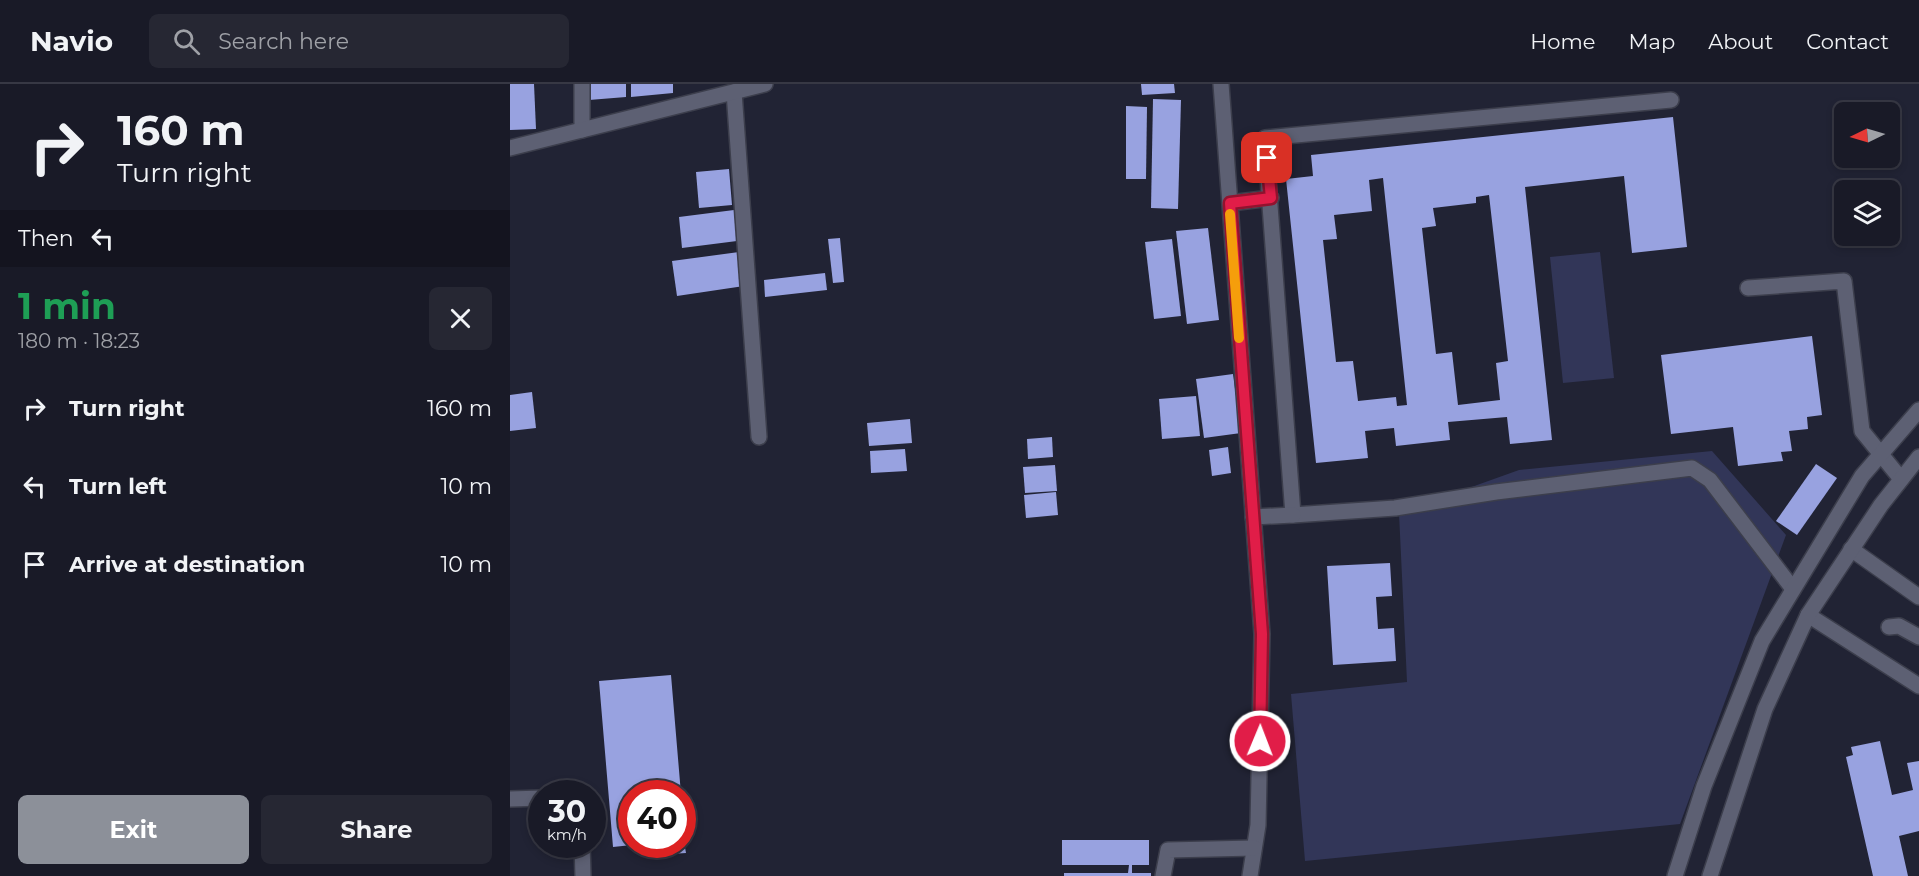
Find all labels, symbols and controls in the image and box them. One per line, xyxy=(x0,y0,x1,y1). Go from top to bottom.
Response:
search box xyxy=(149,14,569,68)
text: Navio xyxy=(30,24,113,58)
icon: search xyxy=(170,25,203,58)
text: Search here xyxy=(218,28,349,55)
text: Home xyxy=(1530,29,1595,54)
text: Map xyxy=(1628,29,1675,54)
text: About xyxy=(1708,29,1773,54)
text: Contact xyxy=(1806,29,1889,54)
north arrow xyxy=(1834,102,1900,168)
map controls xyxy=(1834,102,1900,246)
text: 160 m xyxy=(117,104,245,156)
icon: right xyxy=(18,108,96,186)
pin xyxy=(1241,132,1292,183)
icon: arrive xyxy=(1250,141,1283,174)
text: Turn right xyxy=(117,156,252,189)
button: layers xyxy=(1834,180,1900,246)
icon: left xyxy=(86,222,119,255)
text: Then xyxy=(18,225,74,252)
text: 1 min xyxy=(18,284,116,328)
button: close xyxy=(429,287,492,350)
text: 180 m · 18:23 xyxy=(18,329,140,353)
icon: right xyxy=(18,392,51,425)
text: Turn right xyxy=(69,395,184,422)
text: 160 m xyxy=(427,395,492,422)
icon: left xyxy=(18,470,51,503)
text: Turn left xyxy=(69,473,167,500)
text: 10 m xyxy=(440,473,492,500)
icon: arrive xyxy=(18,548,51,581)
text: Arrive at destination xyxy=(69,551,305,578)
text: 10 m xyxy=(440,551,492,578)
position arrow xyxy=(1228,709,1292,773)
speed limit sign: 40 xyxy=(618,780,696,858)
text: 30 xyxy=(548,793,586,830)
button: Exit xyxy=(18,795,249,864)
button: Share xyxy=(261,795,492,864)
text: km/h xyxy=(547,825,587,844)

